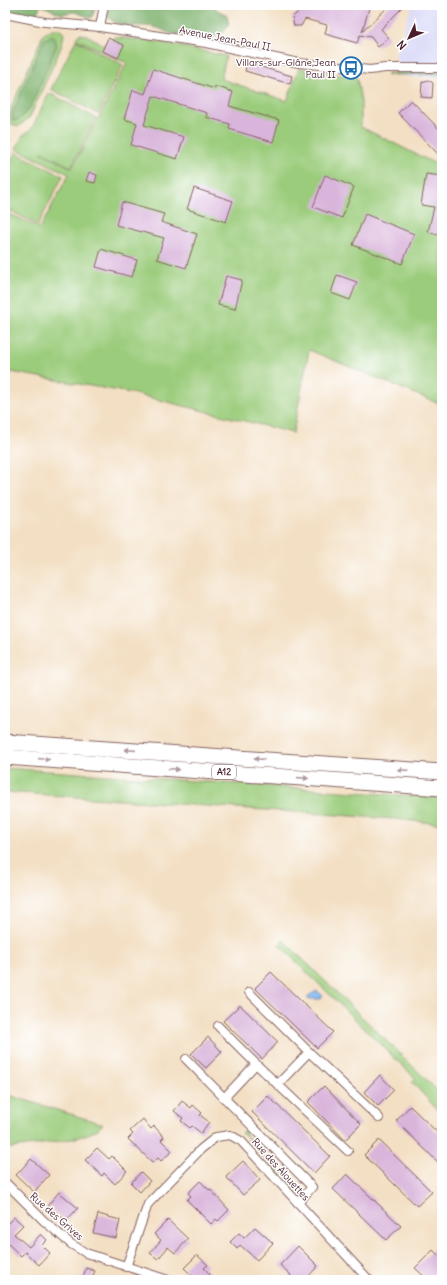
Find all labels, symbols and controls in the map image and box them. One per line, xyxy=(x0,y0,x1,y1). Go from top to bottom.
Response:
north arrow xyxy=(389,18,429,58)
street label: Avenue Jean-Paul II xyxy=(178,23,272,54)
text: N xyxy=(394,37,409,53)
bus stop icon: Villars-sur-Glâne,Jean Paul II xyxy=(338,55,364,81)
place label: Villars-sur-Glâne,Jean Paul II xyxy=(236,56,336,81)
one-way arrow xyxy=(124,746,136,753)
one-way arrow xyxy=(38,756,50,763)
one-way arrow xyxy=(253,756,265,763)
one-way arrow xyxy=(168,765,180,772)
road number: A12 xyxy=(212,765,236,779)
one-way arrow xyxy=(397,766,409,773)
one-way arrow xyxy=(297,774,309,781)
street label: Rue des Alouettes xyxy=(249,1135,313,1204)
street label: Rue des Grives xyxy=(27,1190,86,1243)

